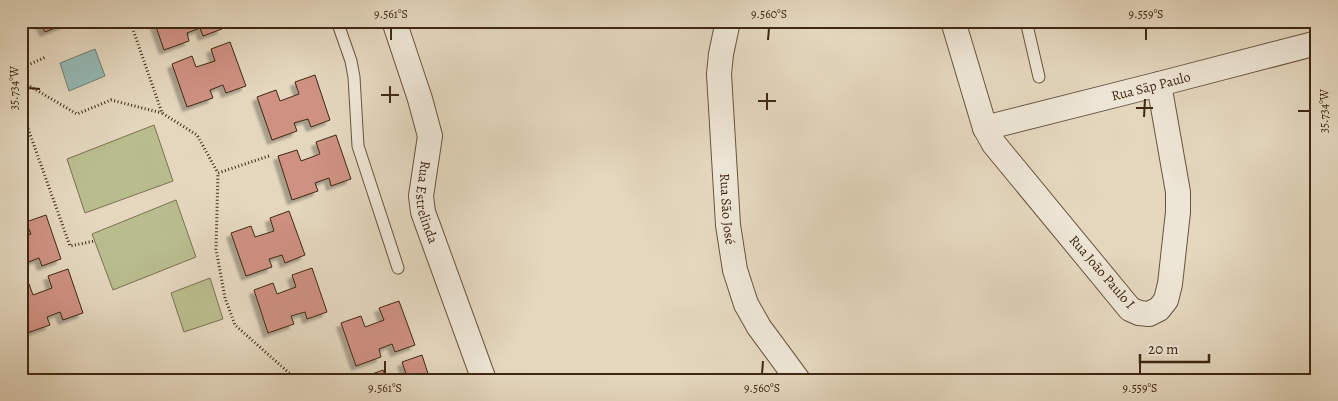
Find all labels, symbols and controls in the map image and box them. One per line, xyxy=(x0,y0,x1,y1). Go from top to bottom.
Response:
text: 9.561°S xyxy=(374,6,408,22)
text: 9.560°S xyxy=(751,6,787,22)
text: 9.559°S xyxy=(1129,6,1163,22)
text: 35.734°W xyxy=(6,65,22,110)
street label: Rua Sãp Paulo xyxy=(1109,67,1192,105)
text: 35.734°W xyxy=(1316,88,1332,133)
street label: Rua Estrelinda xyxy=(411,160,443,246)
street label: Rua São José xyxy=(715,173,740,246)
street label: Rua João Paulo I xyxy=(1065,231,1139,313)
scale bar xyxy=(1140,331,1209,363)
text: 20 m xyxy=(1148,339,1179,359)
text: 9.561°S xyxy=(368,380,402,396)
text: 9.560°S xyxy=(744,380,780,396)
text: 9.559°S xyxy=(1123,380,1157,396)

